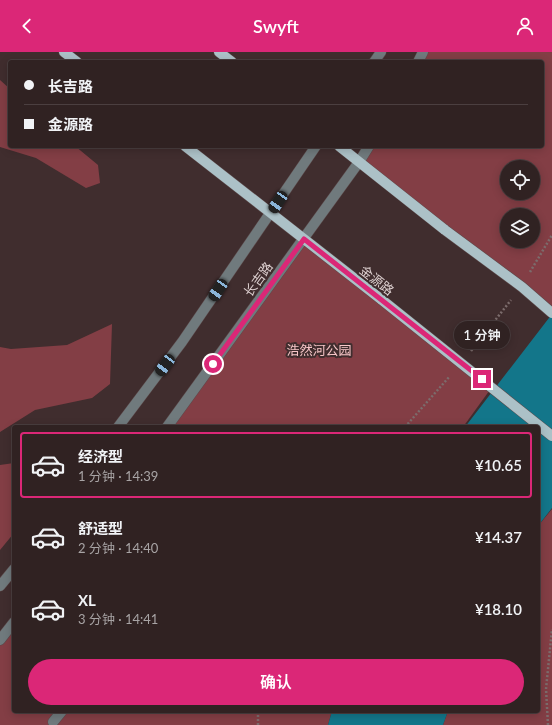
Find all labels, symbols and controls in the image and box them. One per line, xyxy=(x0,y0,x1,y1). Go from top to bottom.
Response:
icon: back xyxy=(16,15,38,37)
text: Swyft xyxy=(253,15,299,37)
icon: person xyxy=(514,15,536,37)
text: 长吉路 xyxy=(48,77,93,95)
text: 金源路 xyxy=(48,115,93,133)
map controls xyxy=(500,160,540,248)
button: locate xyxy=(500,160,540,200)
car xyxy=(266,189,290,215)
button: layers xyxy=(500,208,540,248)
street label: 长吉路 xyxy=(240,259,276,299)
street label: 金源路 xyxy=(357,262,397,298)
car xyxy=(206,277,230,303)
callout: 1 分钟 xyxy=(454,321,510,349)
text: 1 分钟 xyxy=(464,327,500,343)
park label: 浩然河公园 xyxy=(286,342,352,358)
car xyxy=(153,352,177,378)
route start xyxy=(204,355,222,373)
route end xyxy=(473,370,491,388)
icon: car xyxy=(30,447,66,483)
text: 经济型 xyxy=(78,447,123,465)
text: ¥10.65 xyxy=(475,456,522,474)
text: 1 分钟 · 14:39 xyxy=(78,468,158,484)
icon: car xyxy=(30,519,66,555)
text: 舒适型 xyxy=(78,519,123,537)
text: ¥14.37 xyxy=(475,528,522,546)
text: 2 分钟 · 14:40 xyxy=(78,540,158,556)
icon: car xyxy=(30,591,66,627)
text: XL xyxy=(78,591,96,609)
text: ¥18.10 xyxy=(475,600,522,618)
text: 3 分钟 · 14:41 xyxy=(78,611,158,627)
button: 确认 xyxy=(28,659,524,705)

